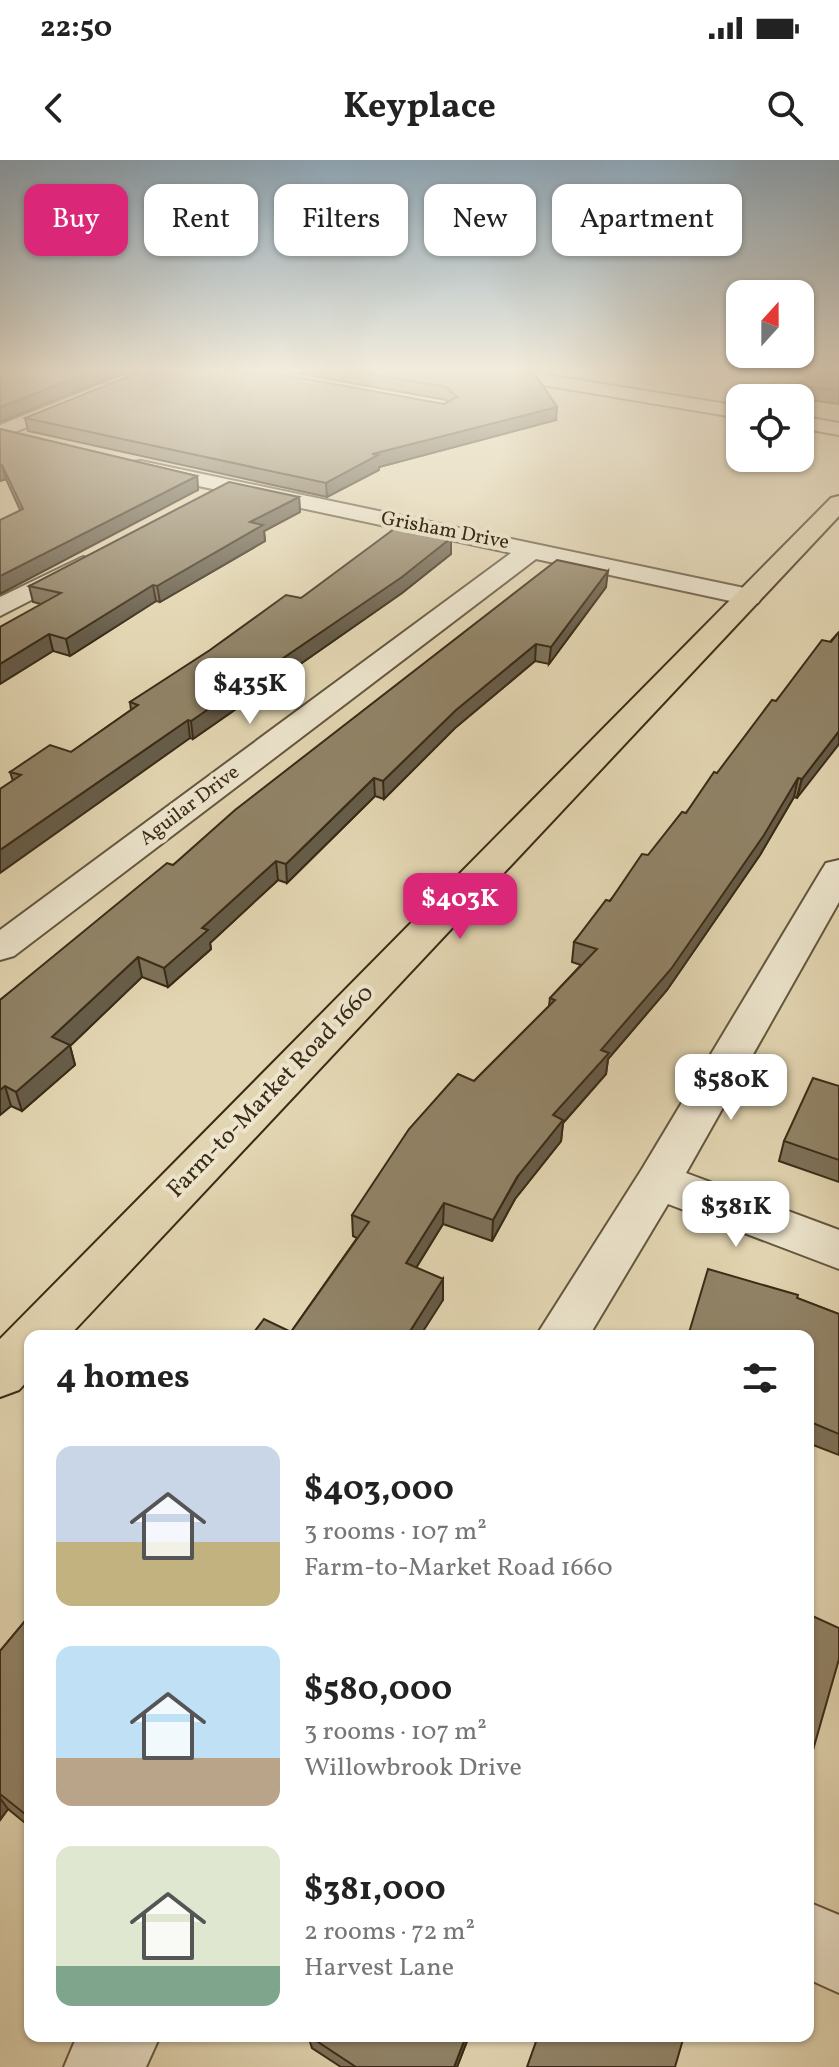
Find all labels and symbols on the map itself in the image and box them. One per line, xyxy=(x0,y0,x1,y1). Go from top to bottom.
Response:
north arrow xyxy=(726,280,814,368)
street label: Grisham Drive xyxy=(379,505,511,557)
pin: $435K xyxy=(194,658,306,726)
street label: Aguilar Drive xyxy=(134,759,246,853)
pin: $403K xyxy=(404,873,516,941)
street label: Farm-to-Market Road 1660 xyxy=(160,978,382,1206)
pin: $580K xyxy=(675,1054,787,1122)
pin: $381K xyxy=(680,1181,792,1249)

